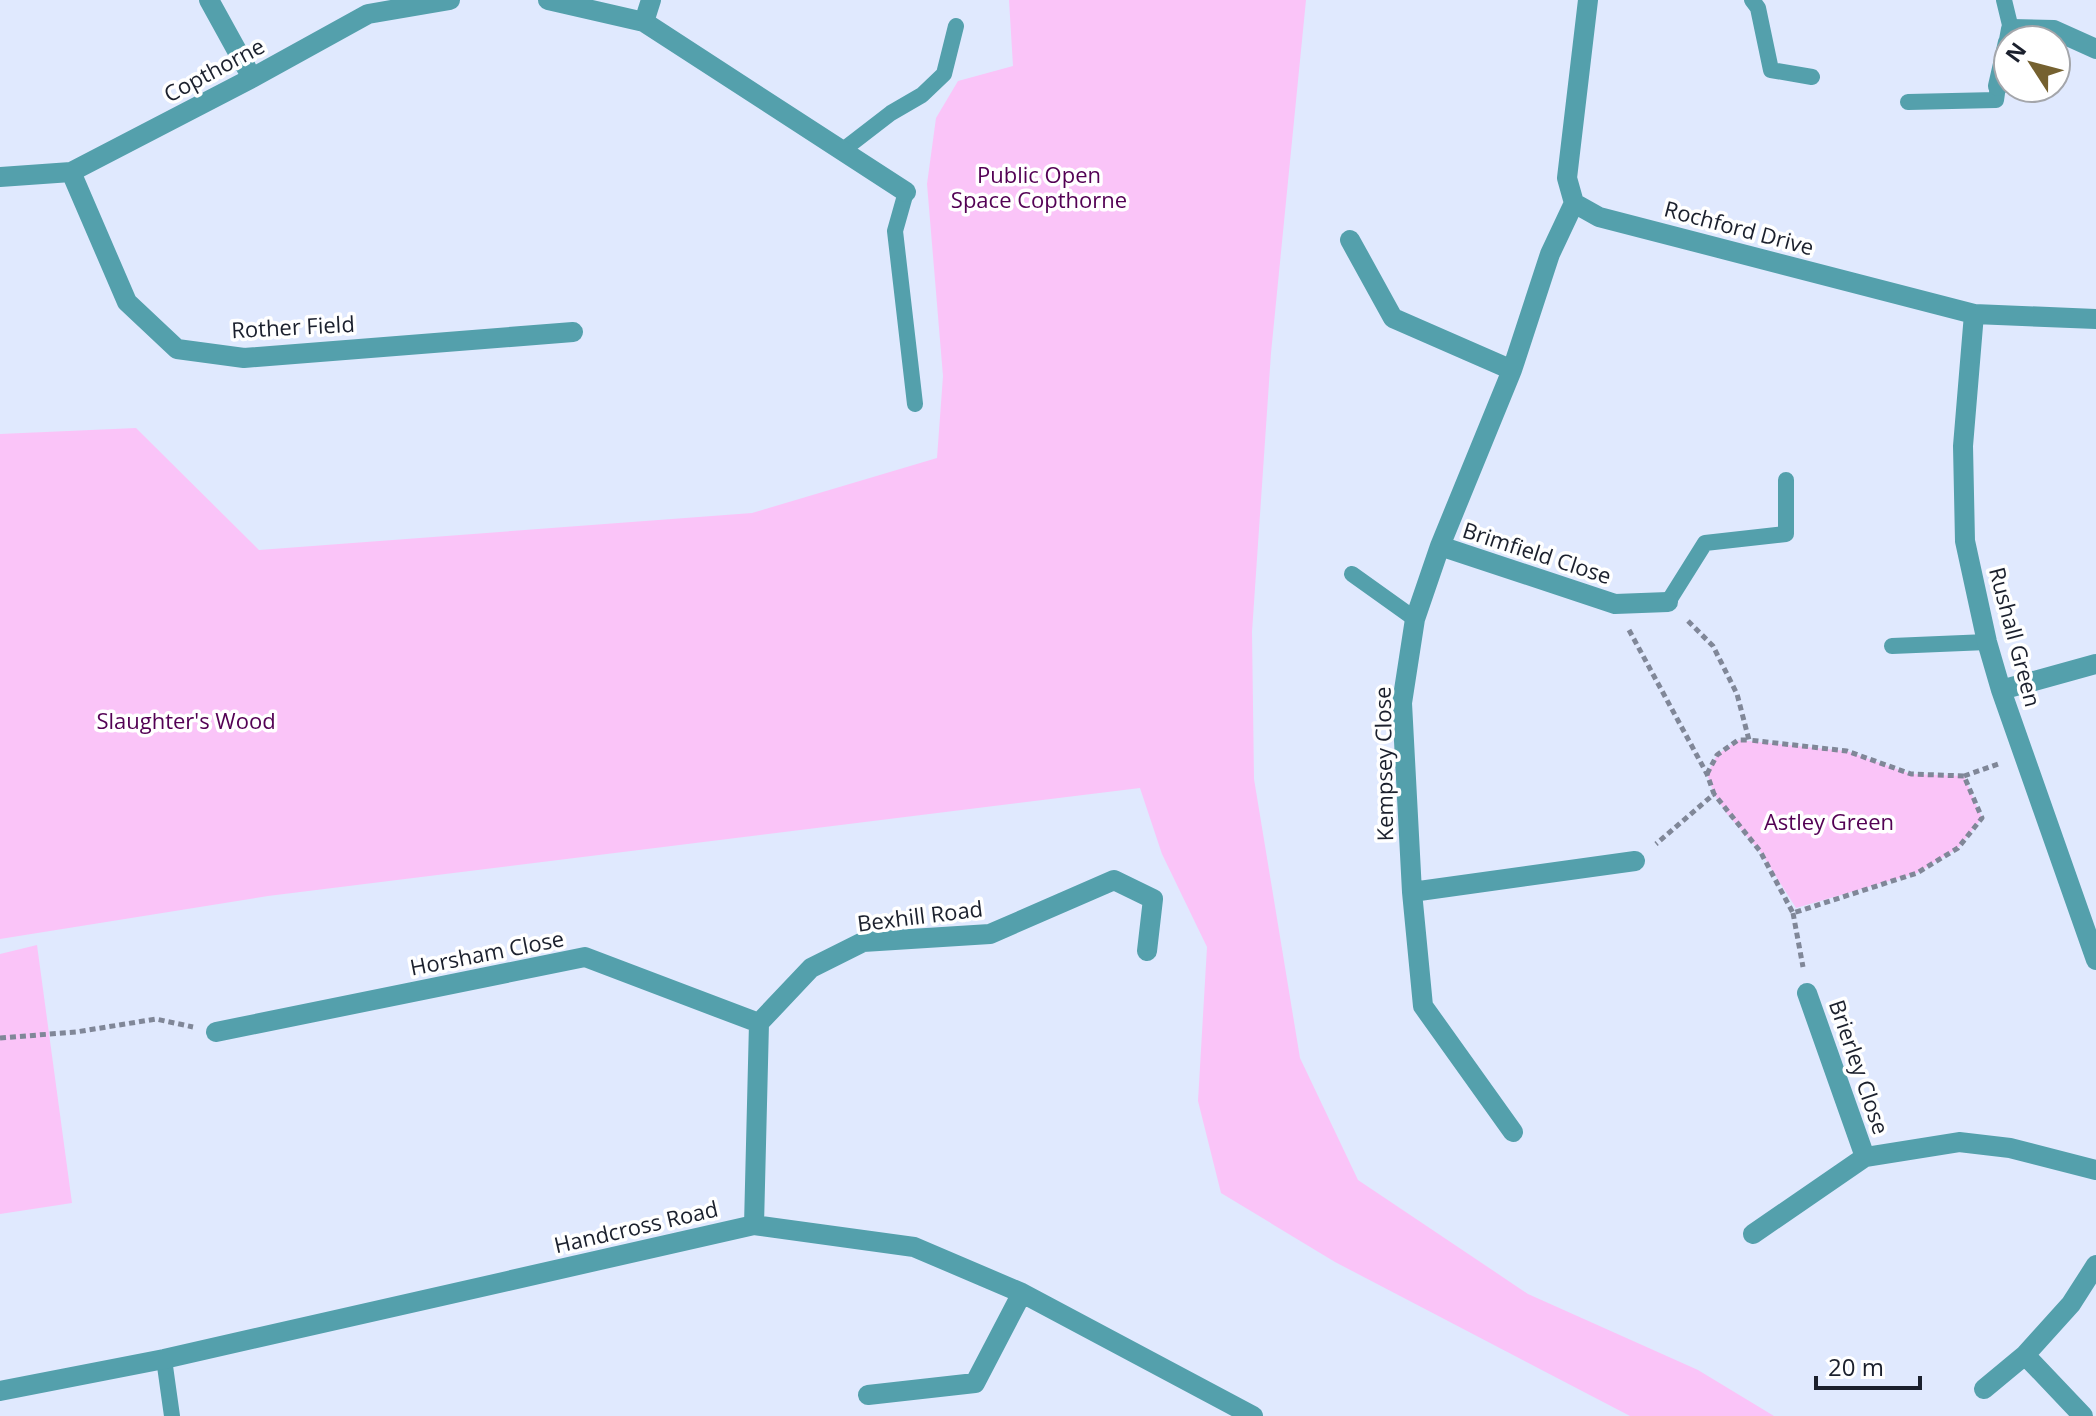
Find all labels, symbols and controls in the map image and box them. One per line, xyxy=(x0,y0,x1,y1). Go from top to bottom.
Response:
north arrow xyxy=(1992,24,2072,104)
street label: Copthorne xyxy=(158,30,269,108)
text: N xyxy=(1998,36,2032,68)
park label: Public Open Space Copthorne xyxy=(951,159,1127,214)
street label: Rochford Drive xyxy=(1661,193,1817,261)
street label: Rother Field xyxy=(231,308,355,344)
street label: Brimfield Close xyxy=(1459,514,1615,590)
street label: Rushall Green xyxy=(1983,564,2049,710)
street label: Kempsey Close xyxy=(1367,686,1399,842)
park label: Slaughter's Wood xyxy=(96,705,276,735)
park label: Astley Green xyxy=(1764,806,1894,836)
street label: Bexhill Road xyxy=(855,892,984,938)
street label: Horsham Close xyxy=(407,922,566,982)
street label: Brierley Close xyxy=(1823,995,1897,1138)
street label: Handcross Road xyxy=(551,1193,721,1259)
scale bar xyxy=(1816,1340,1920,1390)
text: 20 m xyxy=(1828,1350,1884,1383)

